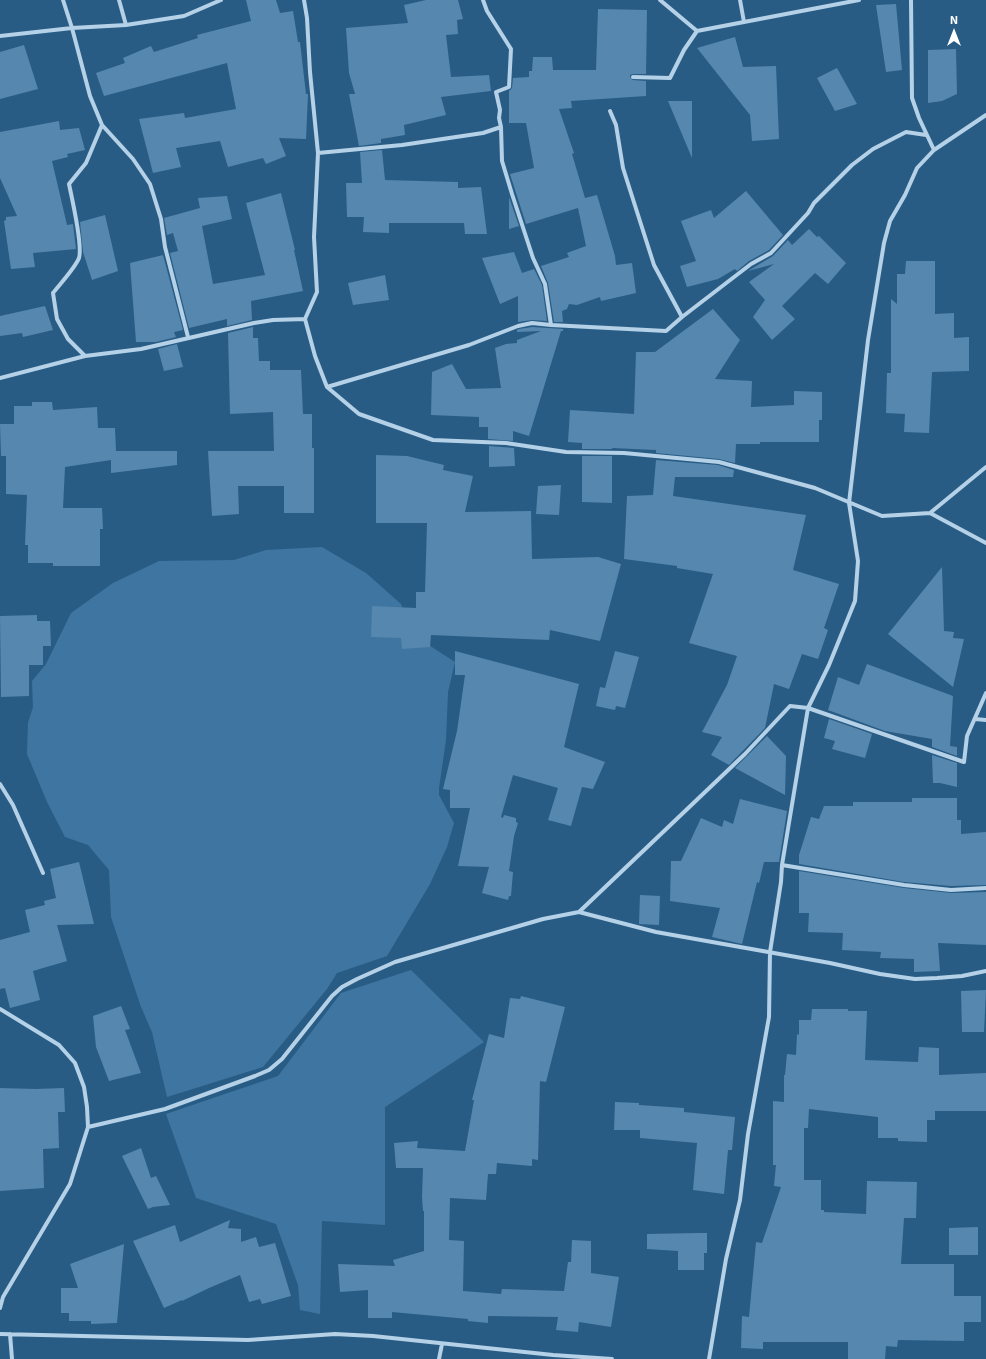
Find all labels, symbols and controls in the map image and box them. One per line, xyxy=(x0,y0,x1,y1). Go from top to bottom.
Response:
north arrow xyxy=(934,12,974,52)
text: N xyxy=(950,13,958,26)

